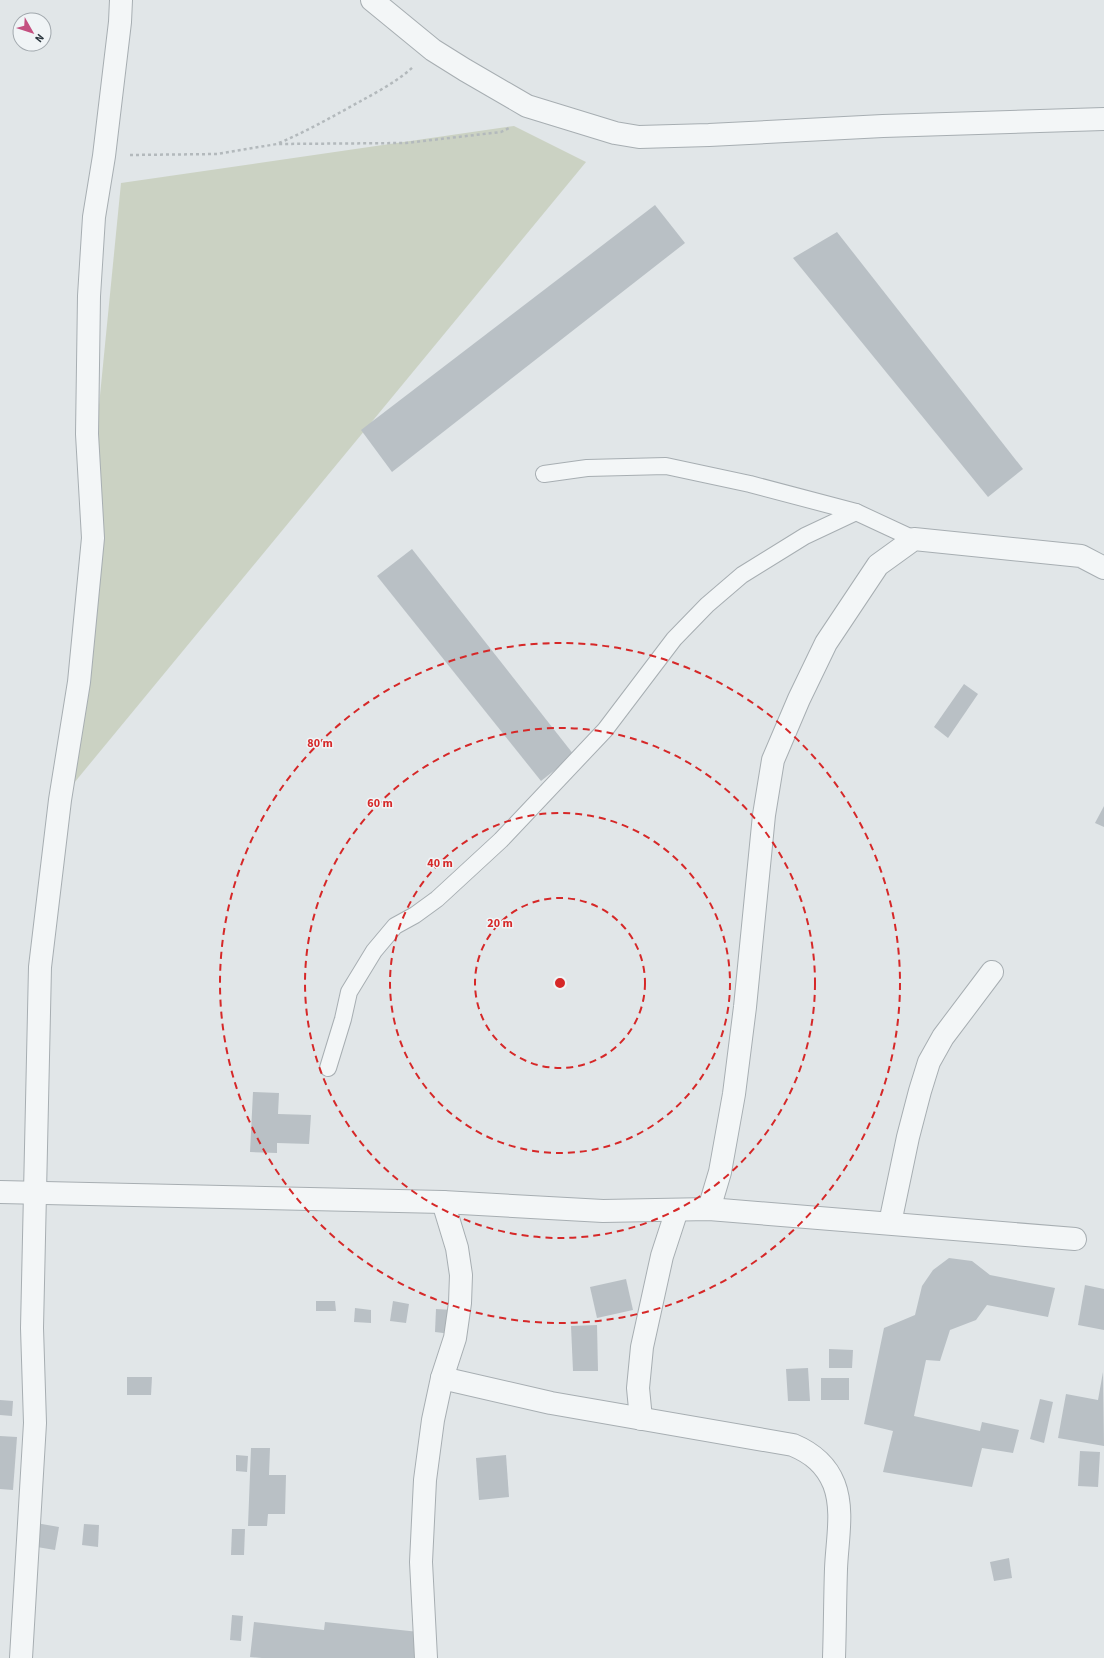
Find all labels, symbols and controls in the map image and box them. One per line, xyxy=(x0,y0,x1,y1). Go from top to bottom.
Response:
north arrow xyxy=(12,12,52,52)
text: N xyxy=(31,30,48,46)
text: 80 m xyxy=(307,735,333,752)
text: 60 m xyxy=(367,795,393,812)
text: 40 m xyxy=(427,855,453,872)
text: 20 m xyxy=(487,915,513,932)
centre of rings xyxy=(553,976,567,990)

